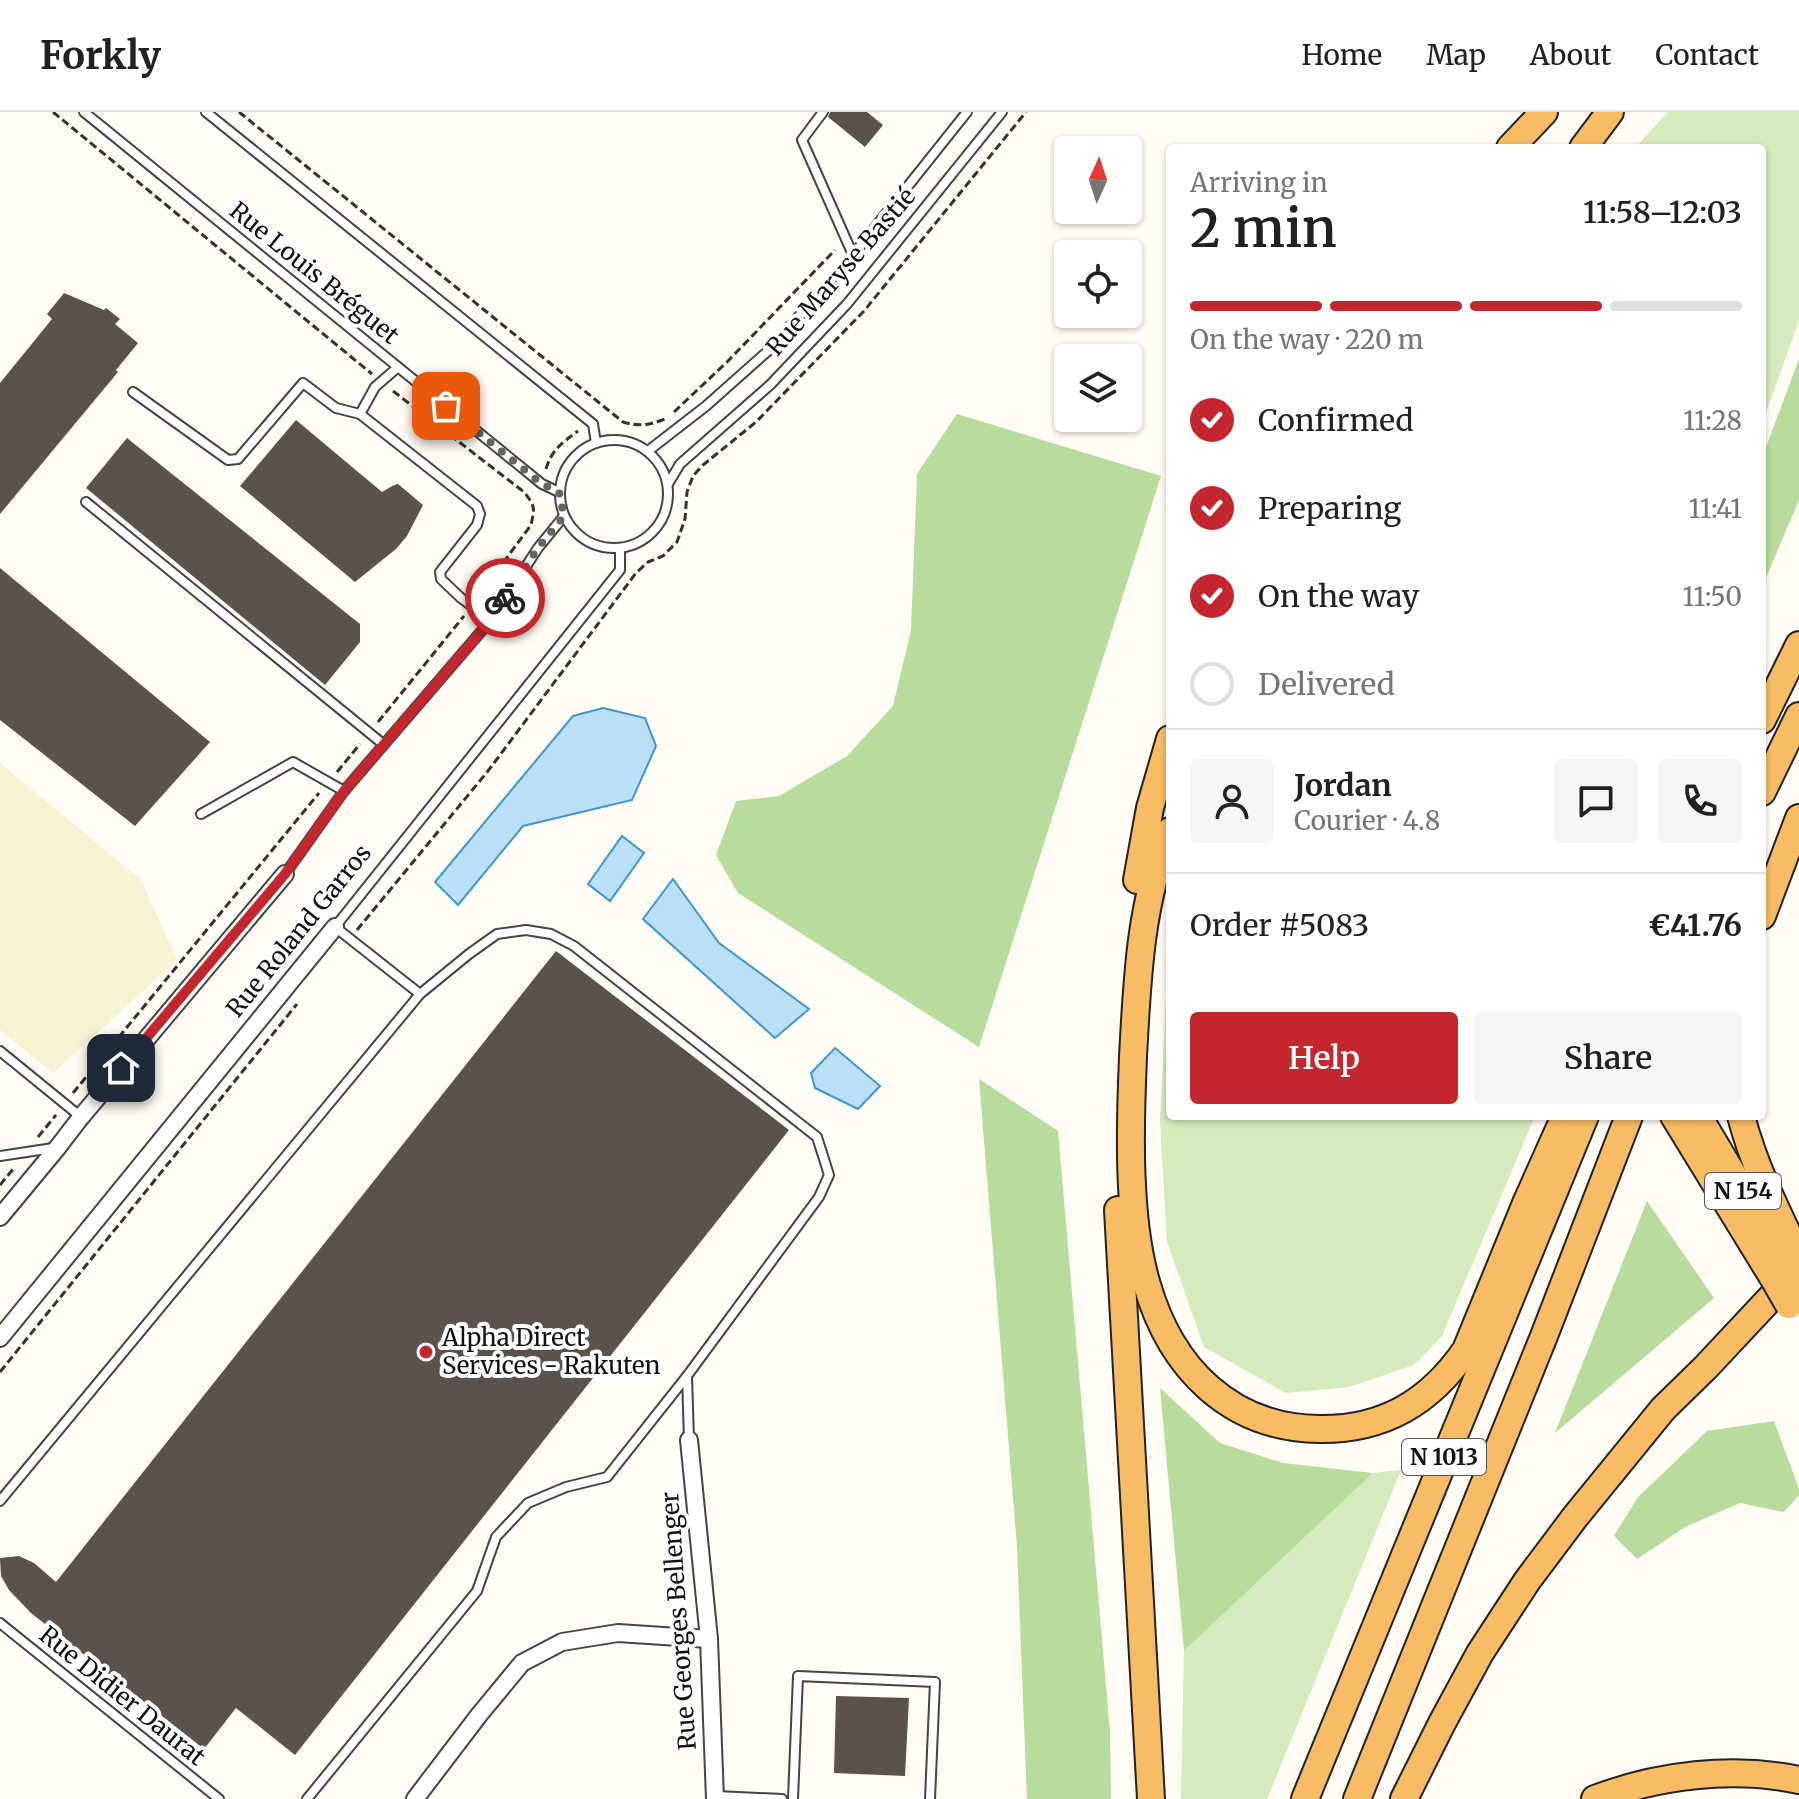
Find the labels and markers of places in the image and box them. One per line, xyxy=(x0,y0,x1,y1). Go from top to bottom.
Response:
pin xyxy=(412,372,480,440)
pin xyxy=(87,1034,155,1102)
place label: Alpha Direct Services - Rakuten xyxy=(441,1322,661,1381)
marker: Alpha Direct Services - Rakuten xyxy=(417,1343,435,1361)

